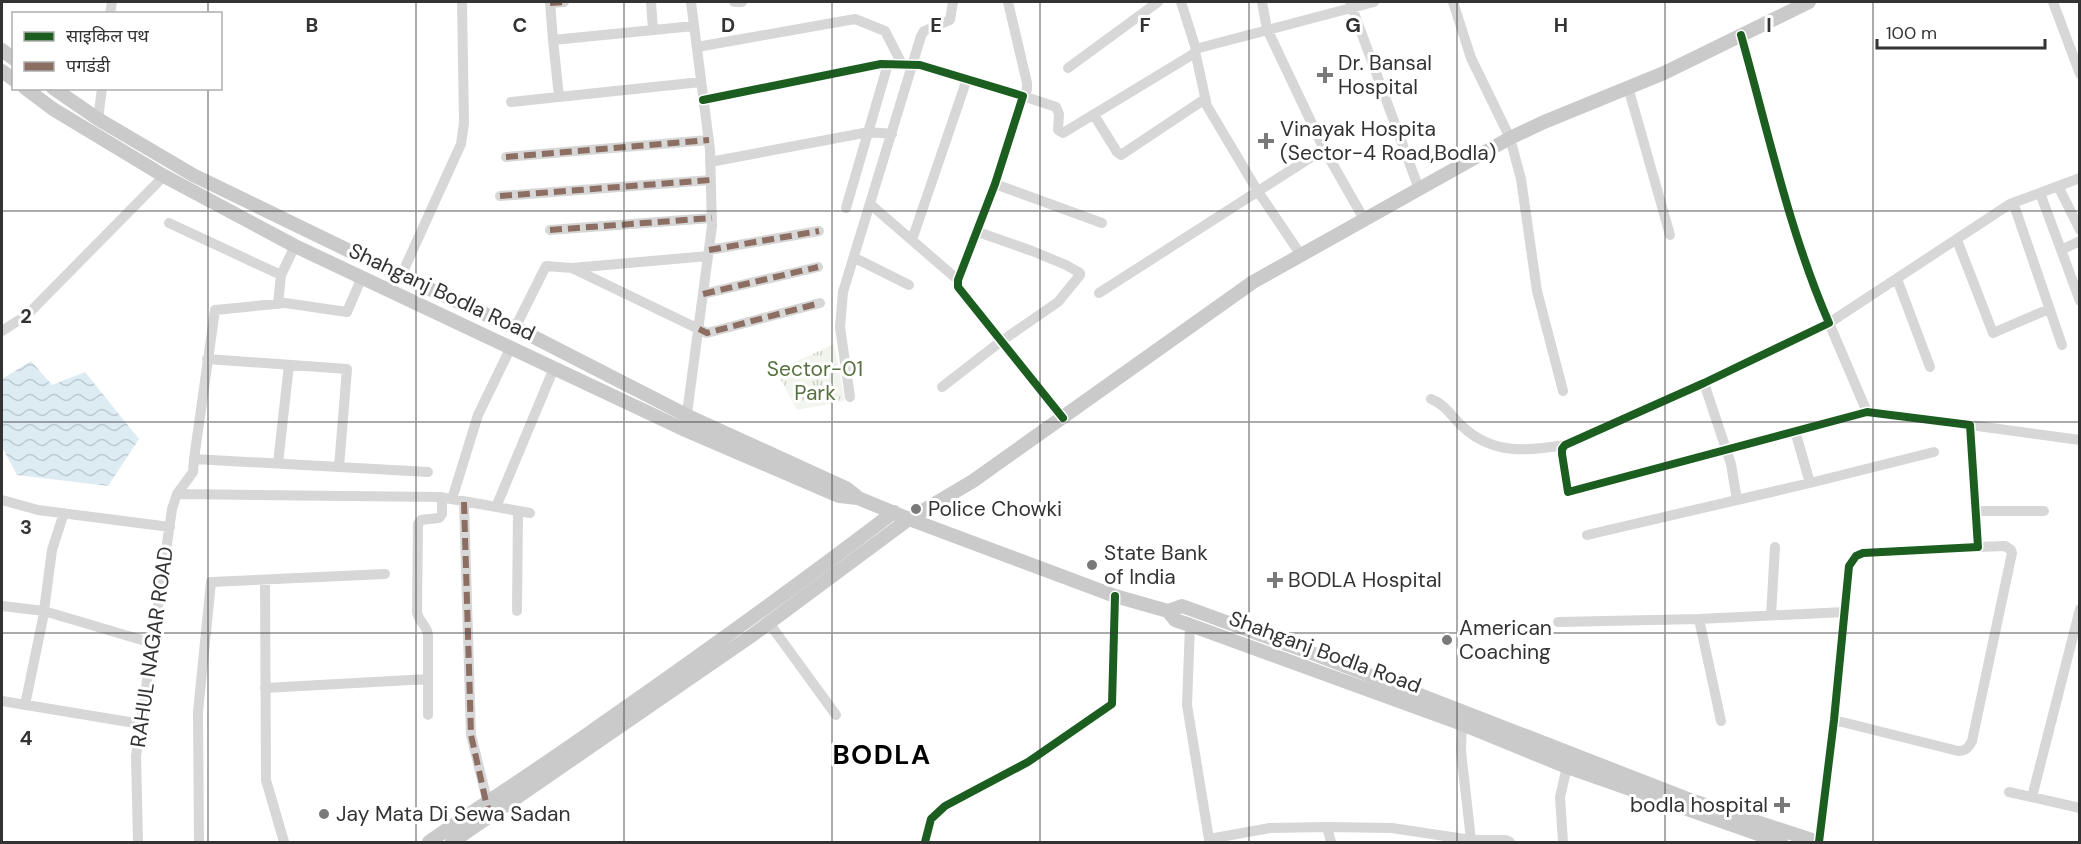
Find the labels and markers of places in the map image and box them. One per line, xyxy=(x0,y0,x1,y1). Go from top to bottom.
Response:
place label: Dr. Bansal Hospital xyxy=(1338,49,1432,101)
marker: Dr. Bansal Hospital xyxy=(1316,66,1334,84)
place label: Vinayak Hospita (Sector-4 Road,Bodla) xyxy=(1280,115,1496,167)
marker: Vinayak Hospita (Sector-4 Road,Bodla) xyxy=(1257,132,1275,150)
place label: Police Chowki xyxy=(928,495,1062,523)
marker: Police Chowki xyxy=(909,502,923,516)
place label: State Bank of India xyxy=(1104,539,1208,591)
marker: State Bank of India xyxy=(1085,558,1099,572)
place label: BODLA Hospital xyxy=(1288,566,1442,594)
marker: BODLA Hospital xyxy=(1266,571,1284,589)
place label: American Coaching xyxy=(1459,614,1552,666)
marker: American Coaching xyxy=(1440,633,1454,647)
place label: bodla hospital xyxy=(1630,791,1768,819)
marker: bodla hospital xyxy=(1773,796,1791,814)
place label: Jay Mata Di Sewa Sadan xyxy=(336,800,571,828)
marker: Jay Mata Di Sewa Sadan xyxy=(317,807,331,821)

